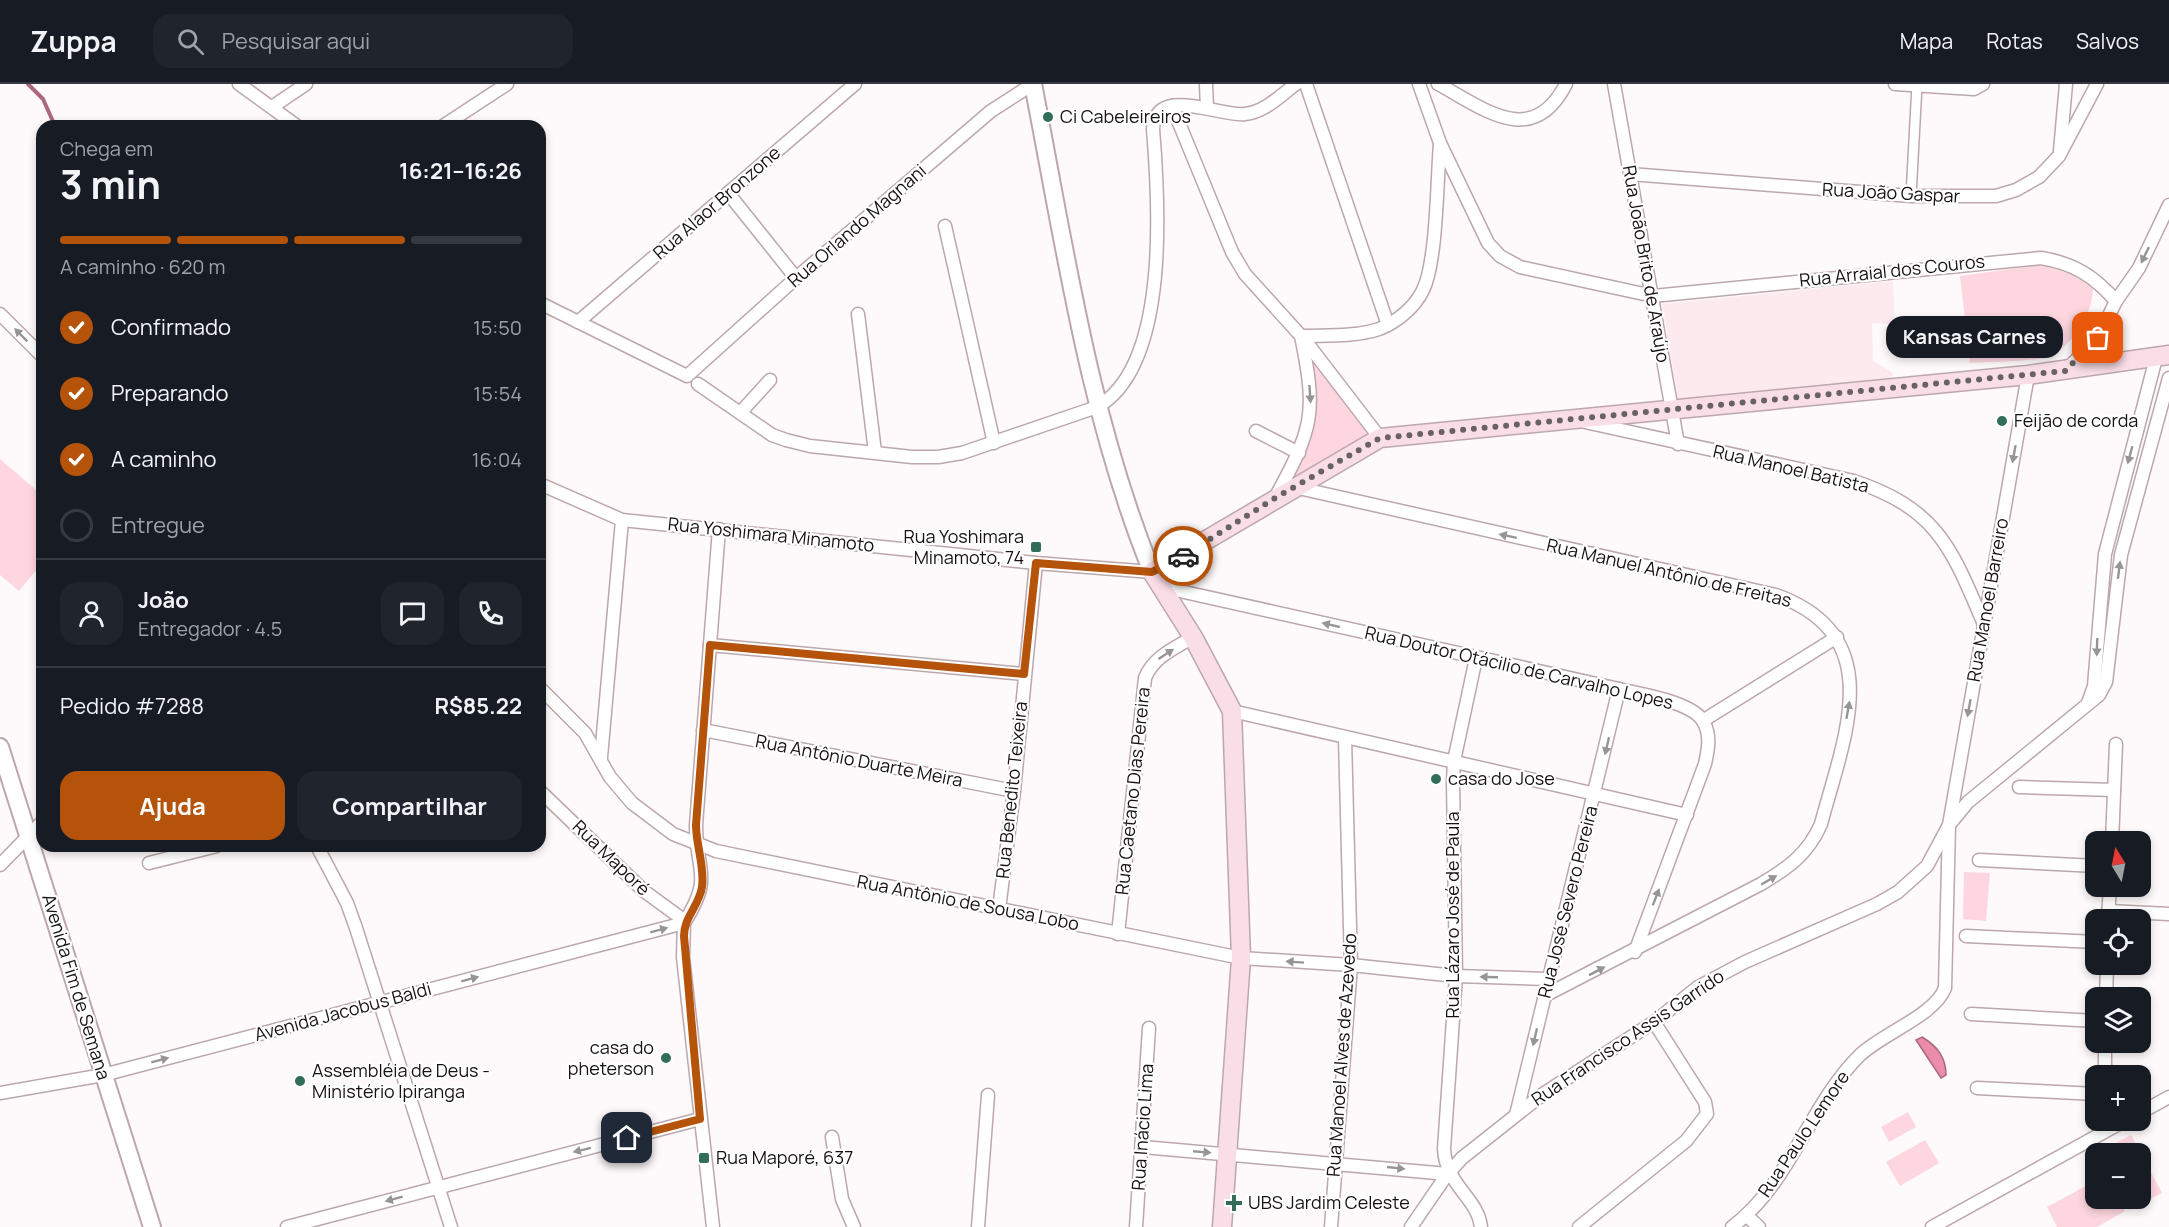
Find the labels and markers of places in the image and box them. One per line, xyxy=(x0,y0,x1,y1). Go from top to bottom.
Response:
place label: Ci Cabeleireiros xyxy=(1060,104,1191,128)
marker: Ci Cabeleireiros xyxy=(1041,110,1055,124)
pin xyxy=(2072,312,2123,363)
callout: Kansas Carnes xyxy=(1885,317,2062,359)
place label: Feijão de corda xyxy=(2014,408,2138,432)
marker: Feijão de corda xyxy=(1995,414,2009,428)
place label: Rua Yoshimara Minamoto, 74 xyxy=(903,524,1024,569)
marker: Rua Yoshimara Minamoto, 74 xyxy=(1029,540,1043,554)
place label: casa do Jose xyxy=(1448,766,1555,790)
marker: casa do Jose xyxy=(1429,772,1443,786)
place label: casa do pheterson xyxy=(568,1035,654,1080)
marker: casa do pheterson xyxy=(659,1051,673,1065)
place label: Assembléia de Deus - Ministério Ipiranga xyxy=(312,1058,490,1103)
marker: Assembléia de Deus - Ministério Ipiranga xyxy=(293,1074,307,1088)
pin xyxy=(601,1112,652,1163)
place label: Rua Maporé, 637 xyxy=(716,1145,853,1169)
marker: Rua Maporé, 637 xyxy=(697,1151,711,1165)
place label: UBS Jardim Celeste xyxy=(1248,1190,1410,1214)
marker: UBS Jardim Celeste xyxy=(1225,1194,1243,1212)

